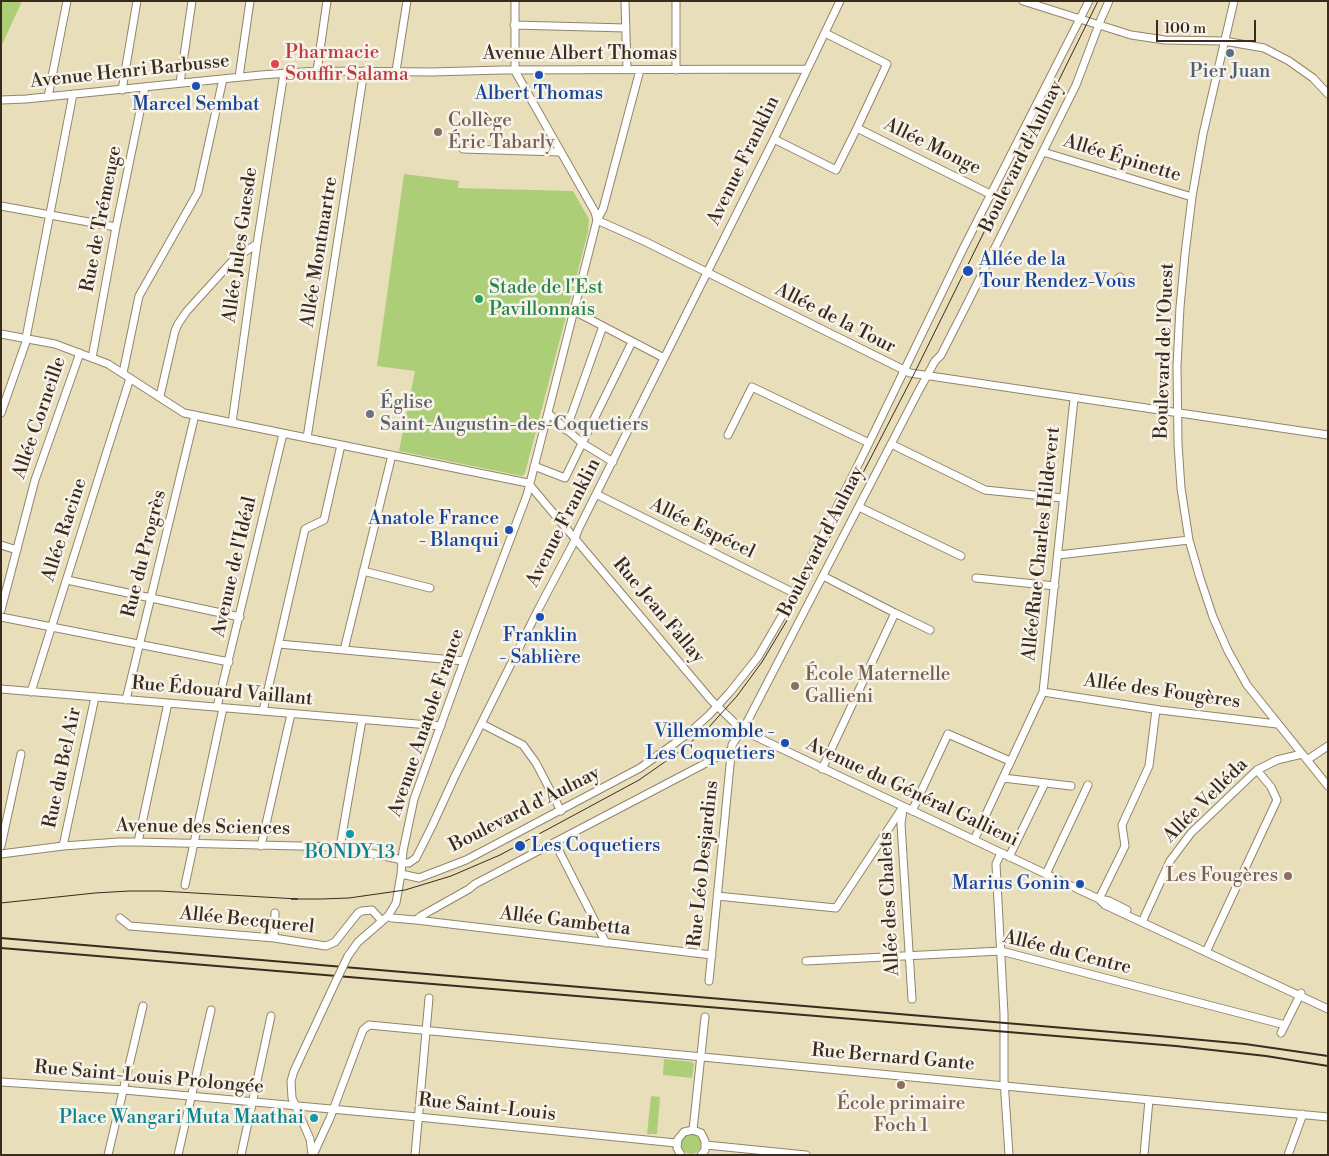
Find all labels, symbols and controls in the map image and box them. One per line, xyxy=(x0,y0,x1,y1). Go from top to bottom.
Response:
scale bar xyxy=(1159,10,1259,42)
text: 100 m xyxy=(1164,19,1206,38)
place label: Pharmacie Souffir Salama xyxy=(285,42,409,86)
street label: Avenue Albert Thomas xyxy=(483,43,677,65)
marker: Pier Juan xyxy=(1224,47,1236,59)
street label: Avenue Henri Barbusse xyxy=(29,50,231,94)
marker: Pharmacie Souffir Salama xyxy=(269,58,281,70)
place label: Pier Juan xyxy=(1190,61,1270,83)
marker: Albert Thomas xyxy=(533,69,545,81)
street label: Boulevard d'Aulnay xyxy=(975,77,1069,237)
marker: Marcel Sembat xyxy=(190,80,202,92)
place label: Albert Thomas xyxy=(475,83,603,105)
street label: Avenue Franklin xyxy=(703,93,785,229)
place label: Marcel Sembat xyxy=(132,94,260,116)
place label: Collège Éric Tabarly xyxy=(448,110,555,154)
street label: Allée Monge xyxy=(880,114,984,180)
marker: Collège Éric Tabarly xyxy=(432,126,444,138)
street label: Allée Épinette xyxy=(1061,130,1183,188)
street label: Rue de Trémeuge xyxy=(77,144,127,294)
street label: Allée Jules Guesde xyxy=(219,166,263,324)
street label: Allée Montmartre xyxy=(297,175,343,329)
place label: Allée de la Tour Rendez-Vous xyxy=(979,249,1136,293)
street label: Boulevard de l'Ouest xyxy=(1151,262,1179,440)
marker: Allée de la Tour Rendez-Vous xyxy=(961,264,975,278)
place label: Stade de l'Est Pavillonnais xyxy=(489,277,603,321)
street label: Allée de la Tour xyxy=(771,279,899,359)
marker: Stade de l'Est Pavillonnais xyxy=(473,293,485,305)
street label: Allée Corneille xyxy=(8,354,72,482)
place label: Église Saint-Augustin-des-Coquetiers xyxy=(380,392,648,436)
marker: Église Saint-Augustin-des-Coquetiers xyxy=(364,408,376,420)
street label: Allée/Rue Charles Hildevert xyxy=(1018,426,1066,662)
street label: Avenue Franklin xyxy=(522,455,606,591)
street label: Boulevard d'Aulnay xyxy=(774,463,870,621)
street label: Allée Racine xyxy=(38,475,92,585)
street label: Rue du Progrès xyxy=(118,488,172,620)
street label: Allée Espécel xyxy=(646,494,758,564)
street label: Avenue de l'Idéal xyxy=(208,495,262,639)
place label: Anatole France - Blanqui xyxy=(368,508,499,552)
marker: Anatole France - Blanqui xyxy=(503,524,515,536)
street label: Rue Jean Fallay xyxy=(607,554,709,668)
marker: Franklin - Sablière xyxy=(534,611,546,623)
place label: Franklin - Sablière xyxy=(499,625,581,669)
street label: Avenue Anatole France xyxy=(384,626,470,820)
place label: École Maternelle Gallieni xyxy=(805,664,950,708)
street label: Allée des Fougères xyxy=(1082,670,1242,714)
street label: Rue Édouard Vaillant xyxy=(130,673,314,711)
marker: École Maternelle Gallieni xyxy=(789,680,801,692)
street label: Rue du Bel Air xyxy=(39,705,87,831)
place label: Villemomble - Les Coquetiers xyxy=(646,721,775,765)
street label: Avenue du Général Gallieni xyxy=(802,734,1022,852)
marker: Villemomble - Les Coquetiers xyxy=(779,737,791,749)
street label: Allée Velléda xyxy=(1159,754,1253,848)
street label: Boulevard d'Aulnay xyxy=(446,762,604,858)
street label: Rue Léo Desjardins xyxy=(684,779,724,949)
street label: Avenue des Sciences xyxy=(116,815,290,841)
marker: BONDY 13 xyxy=(344,828,356,840)
street label: Allée des Chalets xyxy=(875,831,905,977)
place label: Les Coquetiers xyxy=(531,835,660,857)
marker: Les Coquetiers xyxy=(513,839,527,853)
place label: BONDY 13 xyxy=(305,842,395,864)
place label: Les Fougères xyxy=(1166,865,1278,887)
marker: Les Fougères xyxy=(1282,870,1294,882)
place label: Marius Gonin xyxy=(952,873,1070,895)
marker: Marius Gonin xyxy=(1074,878,1086,890)
street label: Allée Becquerel xyxy=(178,903,316,939)
street label: Allée Gambetta xyxy=(498,903,632,941)
street label: Allée du Centre xyxy=(1001,926,1133,980)
street label: Rue Bernard Gante xyxy=(810,1040,976,1076)
street label: Rue Saint-Louis Prolongée xyxy=(33,1057,265,1099)
marker: École primaire Foch 1 xyxy=(895,1079,907,1091)
street label: Rue Saint-Louis xyxy=(417,1089,557,1127)
place label: École primaire Foch 1 xyxy=(837,1093,965,1137)
place label: Place Wangari Muta Maathai xyxy=(59,1107,304,1129)
marker: Place Wangari Muta Maathai xyxy=(308,1112,320,1124)

